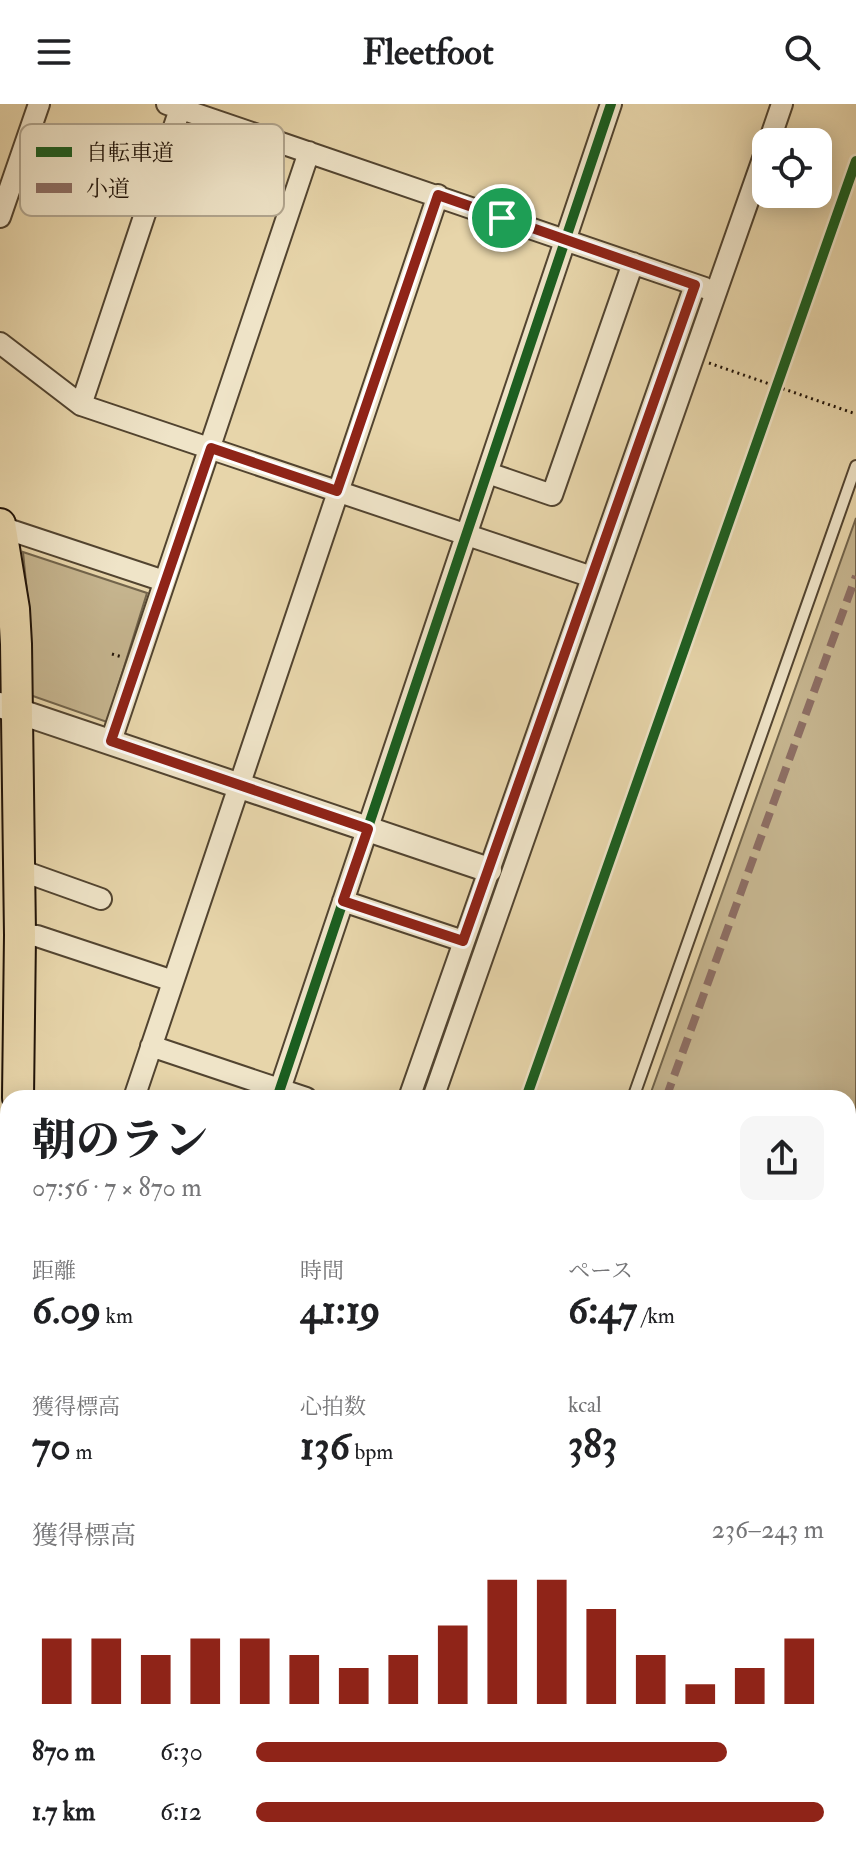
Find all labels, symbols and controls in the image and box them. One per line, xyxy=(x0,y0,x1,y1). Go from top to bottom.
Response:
icon: menu xyxy=(32,30,76,74)
text: Fleetfoot xyxy=(362,30,494,75)
icon: search xyxy=(780,30,824,74)
legend xyxy=(20,124,284,216)
map controls xyxy=(752,128,832,208)
button: locate xyxy=(752,128,832,208)
text: 自転車道 xyxy=(86,139,174,167)
text: 小道 xyxy=(86,175,130,203)
pin xyxy=(468,184,536,252)
icon: arrive xyxy=(480,196,524,240)
text: 朝のラン xyxy=(32,1114,208,1169)
button: share xyxy=(740,1116,824,1200)
text: 07:56 · 7 × 870 m xyxy=(32,1172,202,1204)
text: 距離 xyxy=(32,1257,76,1285)
text: 時間 xyxy=(300,1257,344,1285)
text: ペース xyxy=(568,1257,633,1285)
text: 6.09 xyxy=(32,1285,101,1336)
text: 41:19 xyxy=(300,1285,380,1336)
text: 6:47 xyxy=(568,1285,637,1336)
text: km xyxy=(101,1302,133,1330)
text: /km xyxy=(637,1302,675,1330)
text: kcal xyxy=(568,1391,602,1419)
text: 獲得標高 xyxy=(32,1393,120,1421)
text: 心拍数 xyxy=(300,1393,366,1421)
text: 383 xyxy=(568,1419,617,1470)
text: 70 xyxy=(32,1421,71,1472)
text: 136 xyxy=(300,1421,350,1472)
text: m xyxy=(71,1438,92,1466)
text: bpm xyxy=(350,1438,393,1466)
text: 236–243 m xyxy=(712,1514,824,1546)
text: 獲得標高 xyxy=(32,1520,136,1552)
text: 870 m xyxy=(32,1736,95,1768)
text: 6:30 xyxy=(160,1736,203,1768)
text: 1.7 km xyxy=(32,1796,95,1828)
text: 6:12 xyxy=(160,1796,202,1828)

